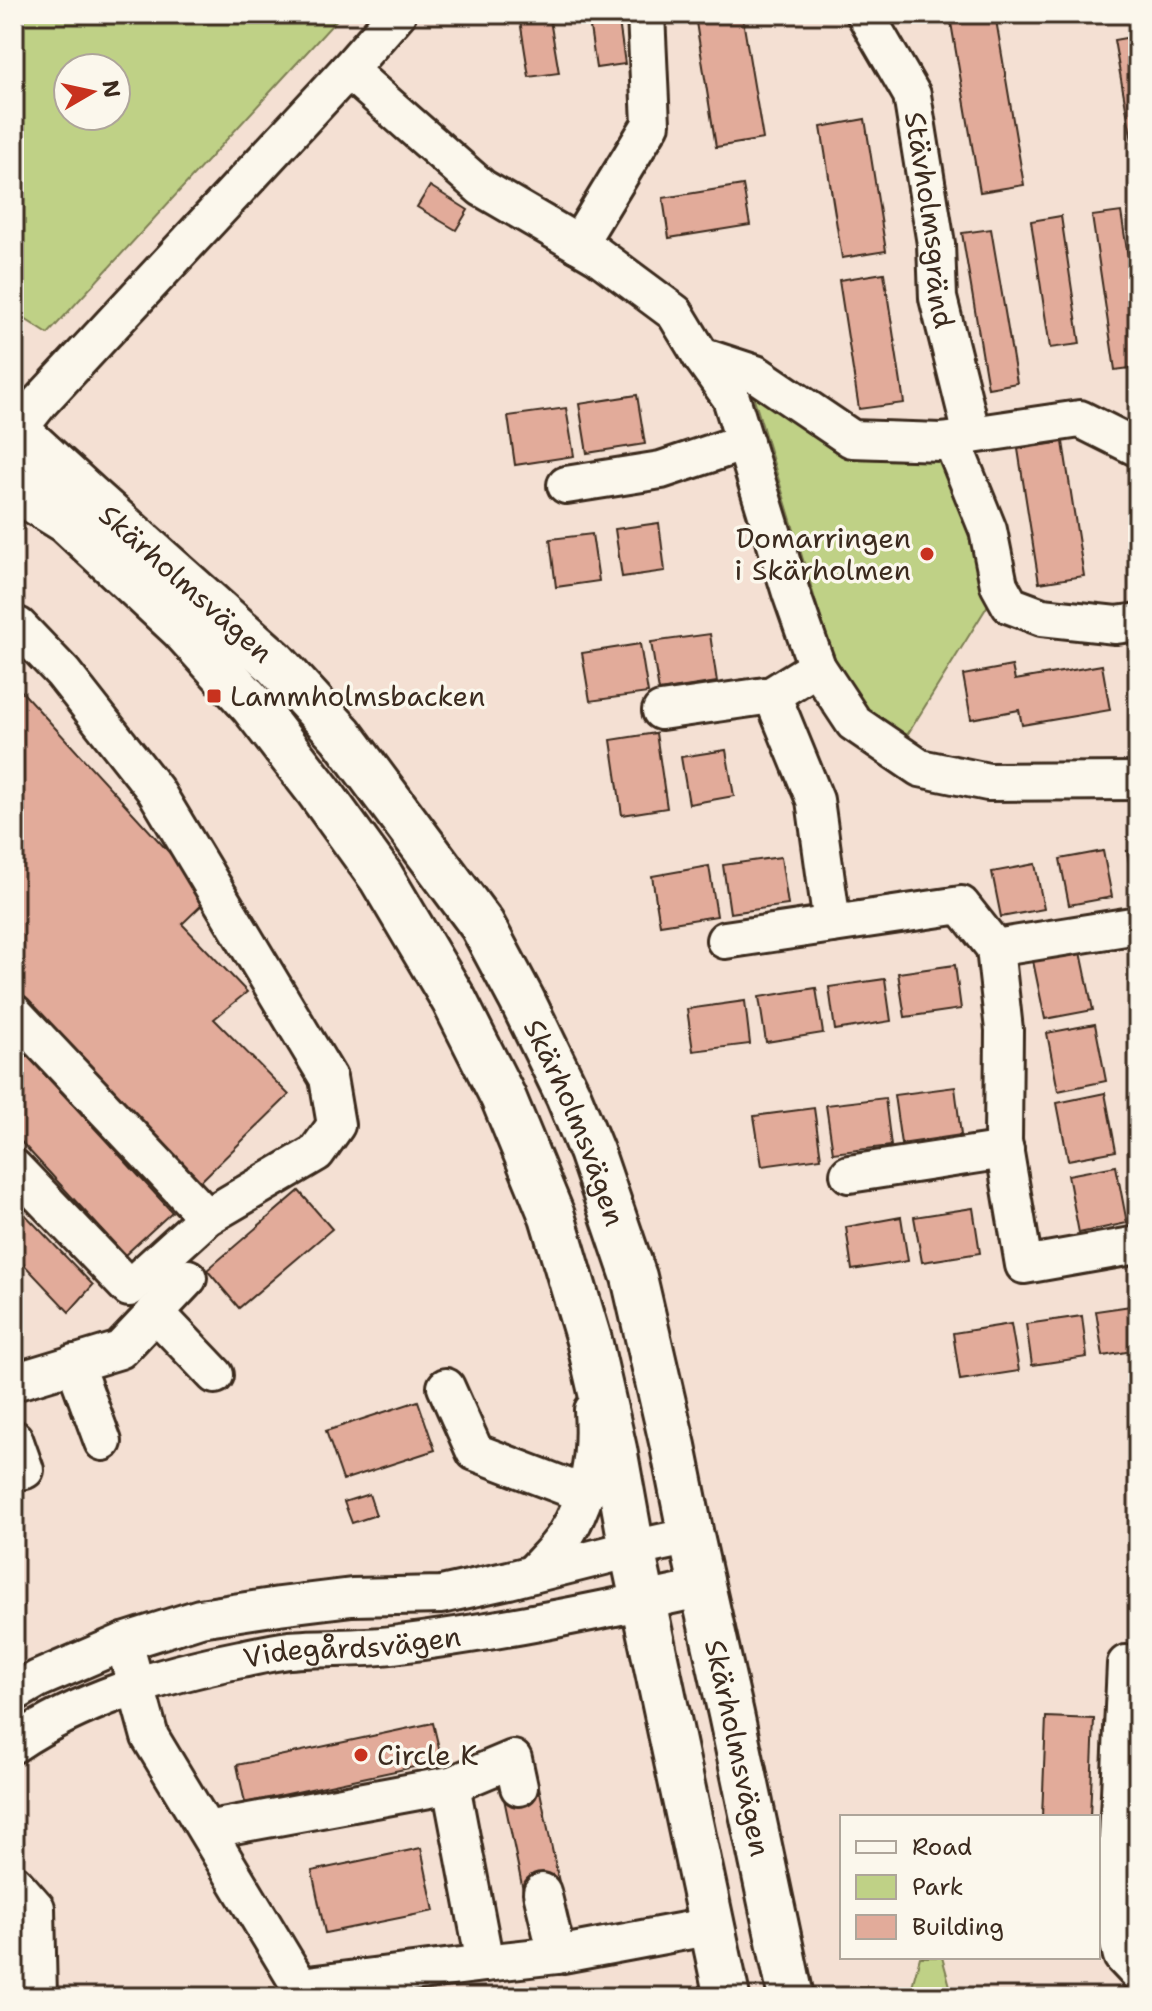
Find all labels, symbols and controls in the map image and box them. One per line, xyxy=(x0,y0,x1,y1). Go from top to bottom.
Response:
north arrow xyxy=(52,52,132,132)
text: N xyxy=(96,78,127,100)
street label: Stävholmsgränd xyxy=(896,109,964,332)
street label: Skärholmsvägen xyxy=(91,496,281,671)
place label: Domarringen i Skärholmen xyxy=(734,519,911,589)
marker: Domarringen i Skärholmen xyxy=(918,545,936,563)
place label: Lammholmsbacken xyxy=(230,677,485,715)
marker: Lammholmsbacken xyxy=(205,687,223,705)
street label: Skärholmsvägen xyxy=(515,1013,634,1231)
street label: Videgårdsvägen xyxy=(240,1617,463,1677)
street label: Skärholmsvägen xyxy=(696,1636,780,1860)
place label: Circle K xyxy=(377,1736,478,1774)
marker: Circle K xyxy=(352,1746,370,1764)
legend xyxy=(840,1815,1100,1959)
text: Road xyxy=(912,1831,972,1863)
text: Park xyxy=(912,1871,964,1903)
text: Building xyxy=(912,1911,1004,1943)

